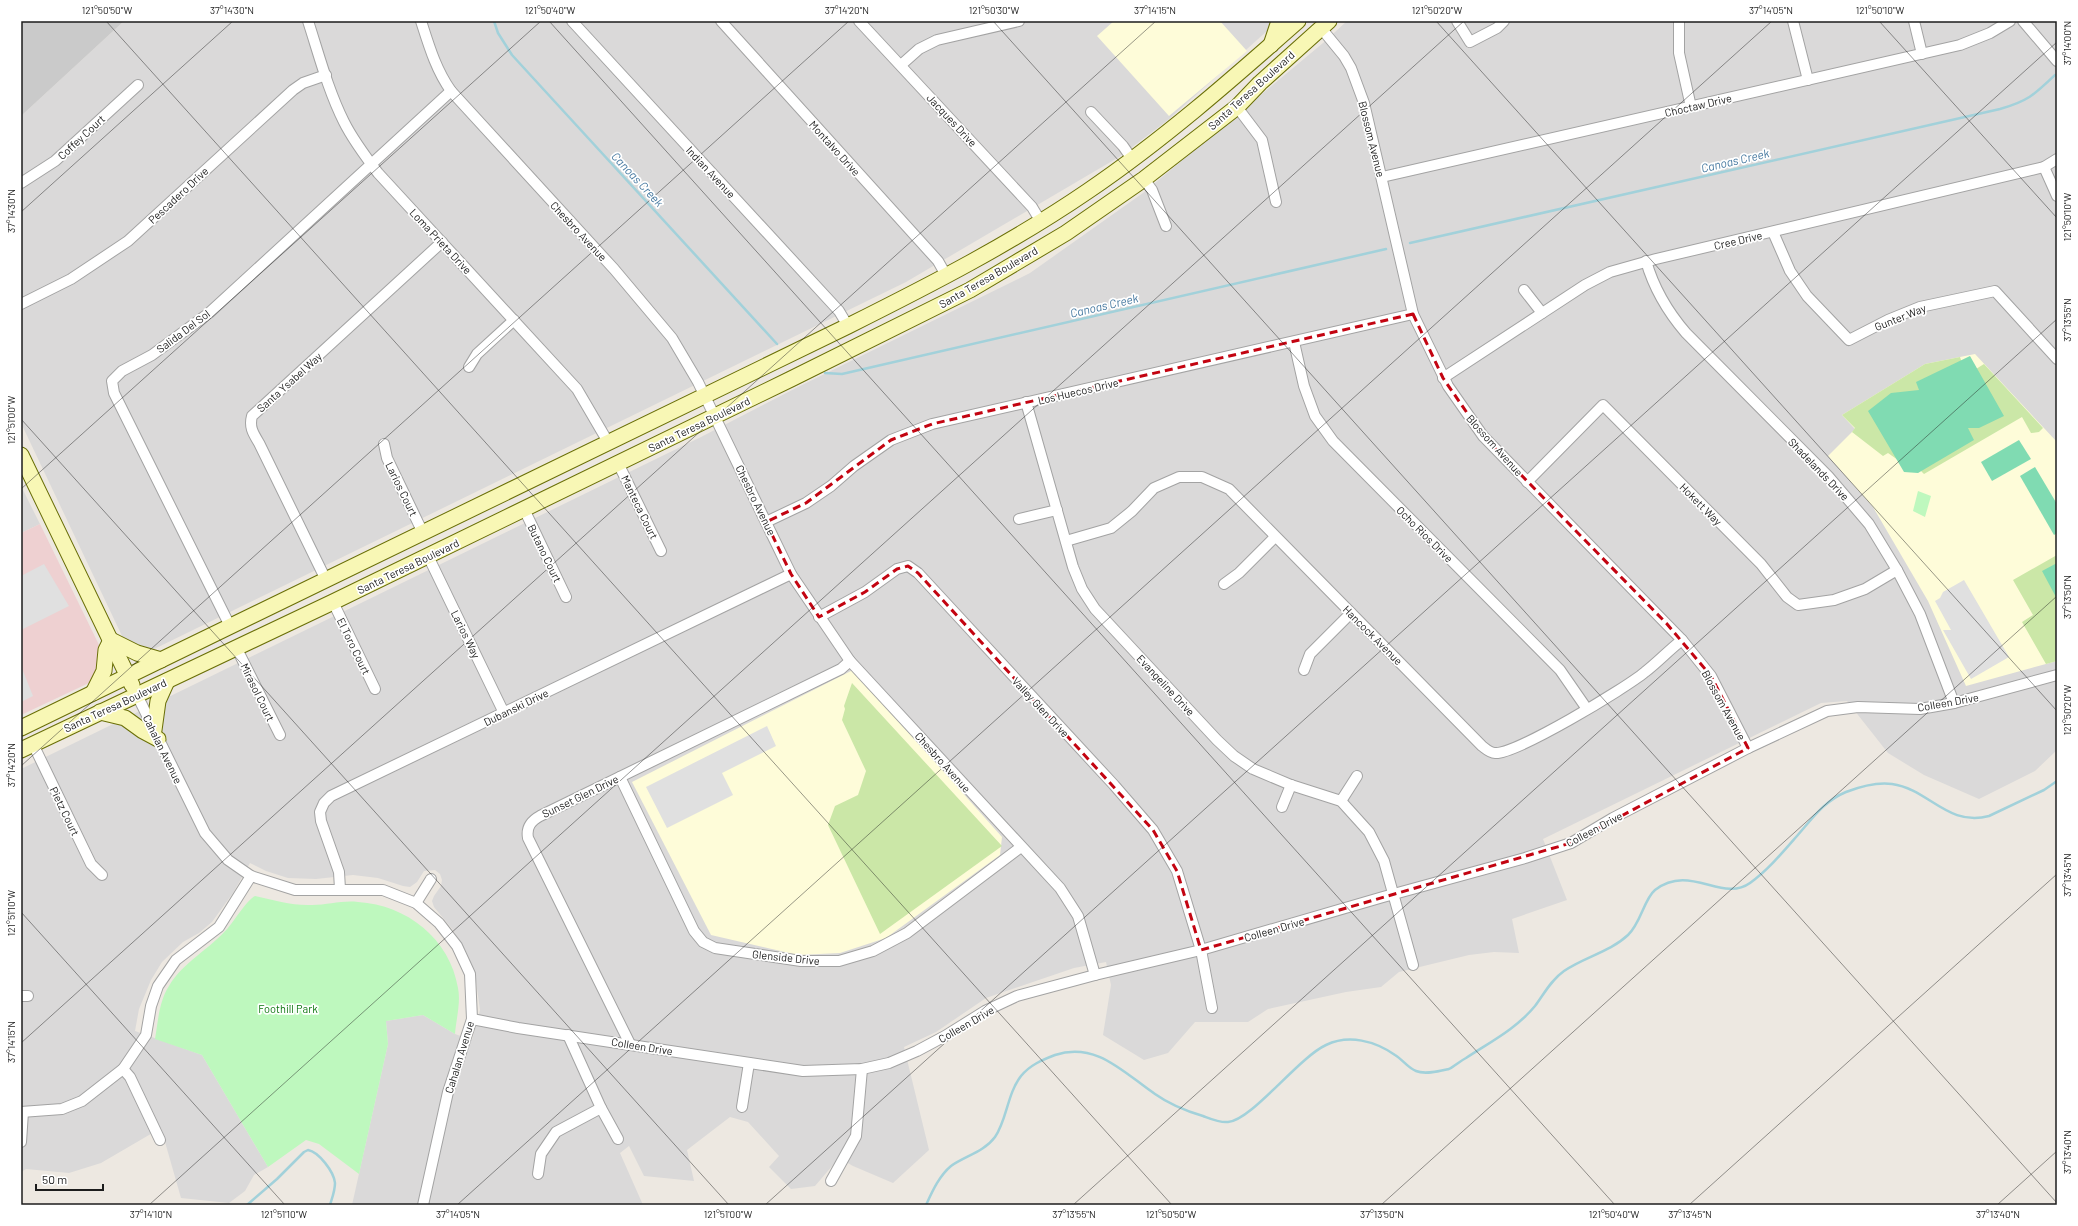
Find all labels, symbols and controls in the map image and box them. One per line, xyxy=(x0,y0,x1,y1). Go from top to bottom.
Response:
text: 121°50'50"W xyxy=(82,4,132,16)
text: 37°14'30"N xyxy=(210,4,254,16)
text: 121°50'40"W xyxy=(525,4,576,16)
text: 37°14'20"N xyxy=(825,4,869,16)
text: 121°50'30"W xyxy=(969,4,1019,16)
text: 37°14'15"N xyxy=(1134,4,1176,16)
text: 121°50'20"W xyxy=(1412,4,1462,16)
text: 37°14'05"N xyxy=(1749,4,1793,16)
text: 121°50'10"W xyxy=(1856,4,1905,16)
text: 37°14'00"N xyxy=(2061,21,2073,65)
street label: Santa Teresa Boulevard xyxy=(1205,48,1297,132)
street label: Jacques Drive xyxy=(924,91,980,149)
street label: Choctaw Drive xyxy=(1663,91,1733,119)
street label: Blossom Avenue xyxy=(1356,100,1388,179)
street label: Coffey Court xyxy=(55,112,107,162)
street label: Montalvo Drive xyxy=(807,118,863,178)
street label: Indian Avenue xyxy=(684,143,738,201)
water label: Canoas Creek xyxy=(1700,145,1771,175)
water label: Canoas Creek xyxy=(609,149,667,209)
street label: Pescadero Drive xyxy=(145,164,211,226)
text: 37°14'30"N xyxy=(5,189,17,233)
text: 121°50'10"W xyxy=(2061,192,2073,241)
street label: Chesbro Avenue xyxy=(548,199,610,264)
street label: Loma Prieta Drive xyxy=(407,206,475,276)
street label: Cree Drive xyxy=(1713,228,1763,252)
street label: Santa Teresa Boulevard xyxy=(936,243,1040,311)
water label: Canoas Creek xyxy=(1069,290,1140,320)
text: 37°13'55"N xyxy=(2061,298,2073,342)
street label: Gunter Way xyxy=(1872,301,1928,333)
street label: Salida Del Sol xyxy=(154,307,212,355)
street label: Santa Ysabel Way xyxy=(254,349,324,415)
street label: Los Huecos Drive xyxy=(1036,375,1120,407)
street label: Santa Teresa Boulevard xyxy=(646,394,752,454)
text: 121°51'00"W xyxy=(5,396,17,444)
street label: Blossom Avenue xyxy=(1464,412,1526,478)
street label: Shadelands Drive xyxy=(1786,435,1852,503)
street label: Larios Court xyxy=(383,460,421,518)
street label: Chesbro Avenue xyxy=(733,463,779,537)
street label: Manteca Court xyxy=(619,473,661,541)
street label: Hokett Way xyxy=(1677,480,1725,528)
street label: Ocho Rios Drive xyxy=(1394,503,1456,565)
street label: Butano Court xyxy=(525,522,565,584)
street label: Santa Teresa Boulevard xyxy=(355,536,461,596)
text: 37°13'50"N xyxy=(2061,575,2073,619)
street label: Hancock Avenue xyxy=(1341,603,1406,668)
street label: Larios Way xyxy=(449,608,483,660)
street label: El Toro Court xyxy=(335,615,373,677)
street label: Evangeline Drive xyxy=(1134,652,1198,718)
street label: Mirasol Court xyxy=(238,661,278,723)
street label: Blossom Avenue xyxy=(1699,668,1749,742)
street label: Valley Glen Drive xyxy=(1010,674,1072,740)
street label: Santa Teresa Boulevard xyxy=(62,676,168,734)
text: 121°50'20"W xyxy=(2061,685,2073,735)
street label: Dubanski Drive xyxy=(482,686,551,728)
street label: Colleen Drive xyxy=(1916,690,1980,714)
street label: Cahalan Avenue xyxy=(141,712,185,786)
street label: Chesbro Avenue xyxy=(913,729,974,795)
text: 37°14'20"N xyxy=(5,743,17,787)
street label: Sunset Glen Drive xyxy=(540,772,620,820)
street label: Pietz Court xyxy=(48,784,82,838)
street label: Colleen Drive xyxy=(1564,809,1625,849)
text: 37°13'45"N xyxy=(2061,853,2073,897)
text: 121°51'10"W xyxy=(5,890,17,936)
street label: Colleen Drive xyxy=(1242,914,1306,944)
street label: Glenside Drive xyxy=(752,947,820,967)
park label: Foothill Park xyxy=(258,1002,318,1015)
street label: Colleen Drive xyxy=(936,1003,996,1045)
street label: Cahalan Avenue xyxy=(442,1019,476,1095)
text: 37°14'15"N xyxy=(5,1021,17,1063)
street label: Colleen Drive xyxy=(610,1035,674,1057)
text: 37°13'40"N xyxy=(2061,1130,2073,1174)
scale bar xyxy=(36,1166,103,1192)
text: 50 m xyxy=(42,1172,67,1186)
text: 37°14'10"N xyxy=(130,1208,172,1220)
text: 121°51'10"W xyxy=(261,1208,307,1220)
text: 37°14'05"N xyxy=(436,1208,480,1220)
text: 121°51'00"W xyxy=(704,1208,752,1220)
text: 37°13'55"N xyxy=(1052,1208,1096,1220)
text: 121°50'50"W xyxy=(1146,1208,1196,1220)
text: 37°13'50"N xyxy=(1360,1208,1404,1220)
text: 121°50'40"W xyxy=(1589,1208,1640,1220)
text: 37°13'45"N xyxy=(1668,1208,1712,1220)
text: 37°13'40"N xyxy=(1976,1208,2020,1220)

